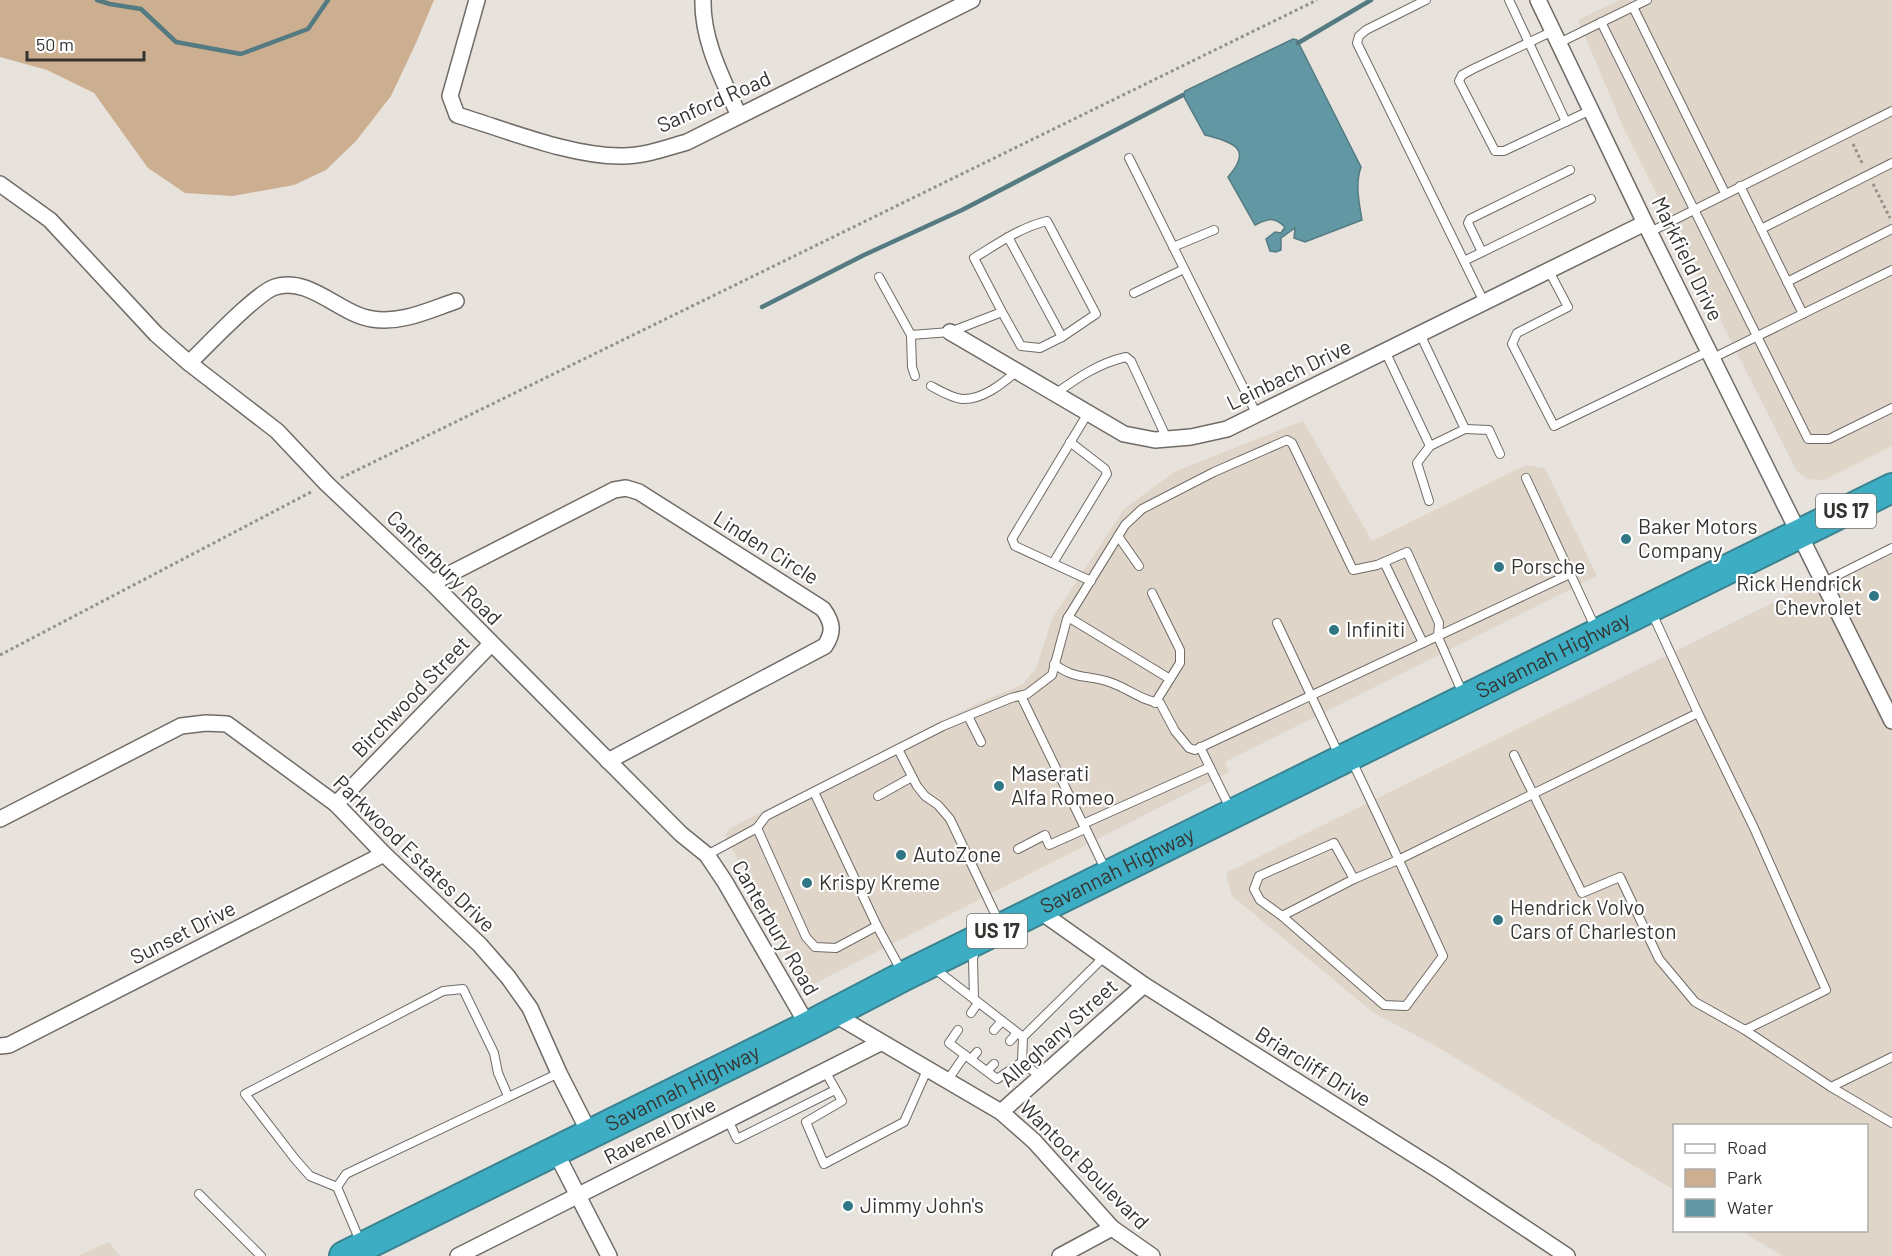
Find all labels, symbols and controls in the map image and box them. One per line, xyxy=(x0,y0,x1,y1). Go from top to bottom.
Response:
scale bar xyxy=(27,24,144,62)
text: 50 m xyxy=(36,33,74,55)
street label: Sanford Road xyxy=(653,64,774,137)
street label: Markfield Drive xyxy=(1647,192,1729,325)
street label: Leinbach Drive xyxy=(1222,333,1355,415)
road number: US 17 xyxy=(1816,494,1876,528)
street label: Canterbury Road xyxy=(382,504,508,630)
street label: Linden Circle xyxy=(710,505,824,589)
place label: Baker Motors Company xyxy=(1638,513,1758,562)
marker: Baker Motors Company xyxy=(1619,532,1633,546)
place label: Porsche xyxy=(1511,553,1585,578)
marker: Porsche xyxy=(1492,560,1506,574)
place label: Rick Hendrick Chevrolet xyxy=(1736,570,1862,619)
marker: Rick Hendrick Chevrolet xyxy=(1867,589,1881,603)
street label: Savannah Highway xyxy=(1471,605,1634,703)
place label: Infiniti xyxy=(1346,616,1405,641)
marker: Infiniti xyxy=(1327,623,1341,637)
street label: Birchwood Street xyxy=(346,630,474,762)
place label: Maserati Alfa Romeo xyxy=(1011,760,1115,809)
street label: Parkwood Estates Drive xyxy=(329,769,501,937)
marker: Maserati Alfa Romeo xyxy=(992,779,1006,793)
street label: Savannah Highway xyxy=(1035,821,1198,918)
place label: AutoZone xyxy=(913,841,1001,866)
marker: AutoZone xyxy=(894,848,908,862)
street label: Canterbury Road xyxy=(727,855,825,999)
place label: Krispy Kreme xyxy=(819,869,940,894)
marker: Krispy Kreme xyxy=(800,876,814,890)
place label: Hendrick Volvo Cars of Charleston xyxy=(1510,894,1677,943)
street label: Sunset Drive xyxy=(126,895,239,969)
marker: Hendrick Volvo Cars of Charleston xyxy=(1491,913,1505,927)
road number: US 17 xyxy=(967,914,1027,948)
street label: Alleghany Street xyxy=(994,973,1122,1091)
street label: Briarcliff Drive xyxy=(1251,1020,1376,1111)
street label: Savannah Highway xyxy=(601,1038,764,1135)
street label: Ravenel Drive xyxy=(599,1091,720,1169)
street label: Wantoot Boulevard xyxy=(1015,1094,1155,1234)
legend xyxy=(1673,1124,1868,1232)
text: Road xyxy=(1727,1136,1767,1158)
text: Park xyxy=(1727,1166,1762,1188)
place label: Jimmy John's xyxy=(860,1192,984,1217)
text: Water xyxy=(1727,1196,1774,1218)
marker: Jimmy John's xyxy=(841,1199,855,1213)

